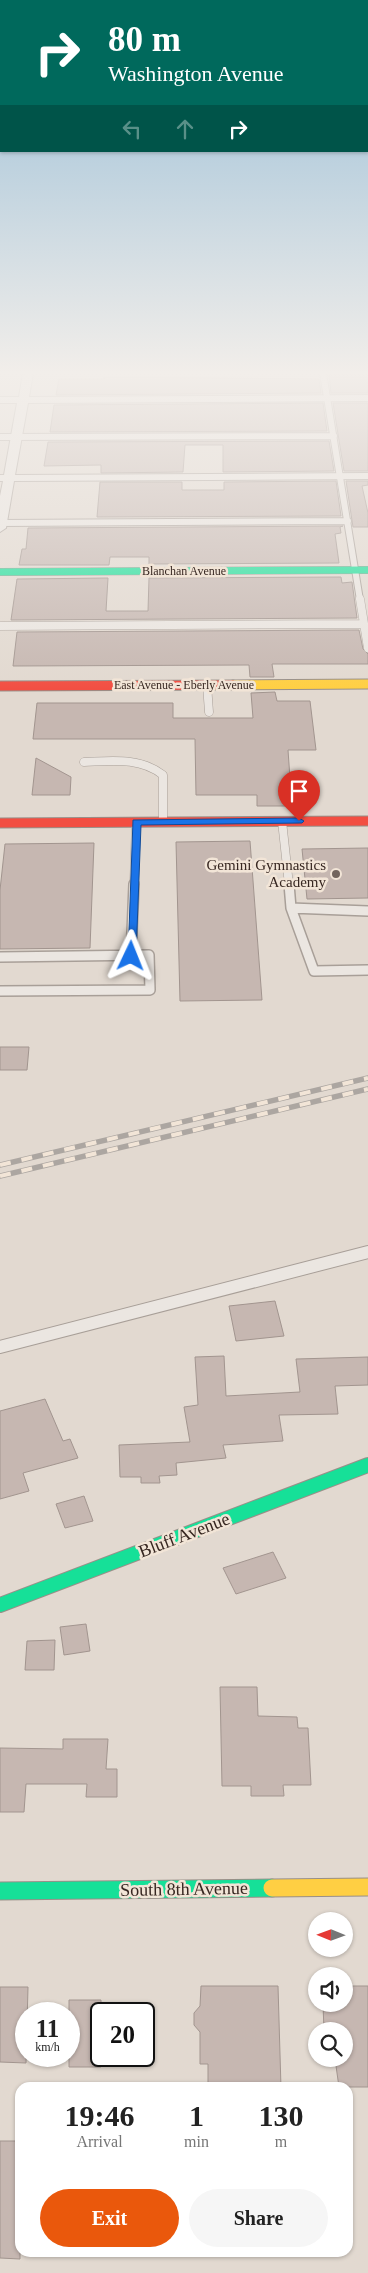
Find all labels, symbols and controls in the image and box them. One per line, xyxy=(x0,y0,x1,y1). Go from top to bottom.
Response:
icon: right xyxy=(25,20,90,85)
text: 80 m xyxy=(108,20,181,59)
text: Washington Avenue xyxy=(108,61,284,86)
icon: left xyxy=(118,115,146,143)
icon: ahead xyxy=(171,115,199,143)
icon: right xyxy=(224,115,252,143)
street label: Blanchan Avenue xyxy=(142,564,226,578)
street label: East Avenue - Eberly Avenue xyxy=(114,678,254,692)
pin xyxy=(278,770,320,821)
icon: arrive xyxy=(285,777,313,805)
place label: Gemini Gymnastics Academy xyxy=(206,857,326,890)
marker: Gemini Gymnastics Academy xyxy=(330,868,342,880)
position arrow xyxy=(104,929,156,981)
street label: Bluff Avenue xyxy=(136,1508,232,1562)
street label: South 8th Avenue xyxy=(120,1878,248,1900)
north arrow xyxy=(308,1912,352,1958)
map controls xyxy=(308,1912,353,2067)
button: sound xyxy=(308,1967,353,2012)
speed limit sign: 20 xyxy=(90,2002,155,2067)
text: 11 xyxy=(36,2015,59,2042)
button: search xyxy=(308,2022,353,2067)
text: km/h xyxy=(35,2040,60,2054)
text: 19:46 xyxy=(65,2099,135,2132)
text: 1 xyxy=(189,2099,204,2132)
text: 130 xyxy=(258,2099,303,2132)
text: Arrival xyxy=(76,2133,123,2150)
text: min xyxy=(184,2133,209,2150)
text: m xyxy=(275,2133,287,2150)
button: Exit xyxy=(40,2189,179,2247)
button: Share xyxy=(189,2189,328,2247)

